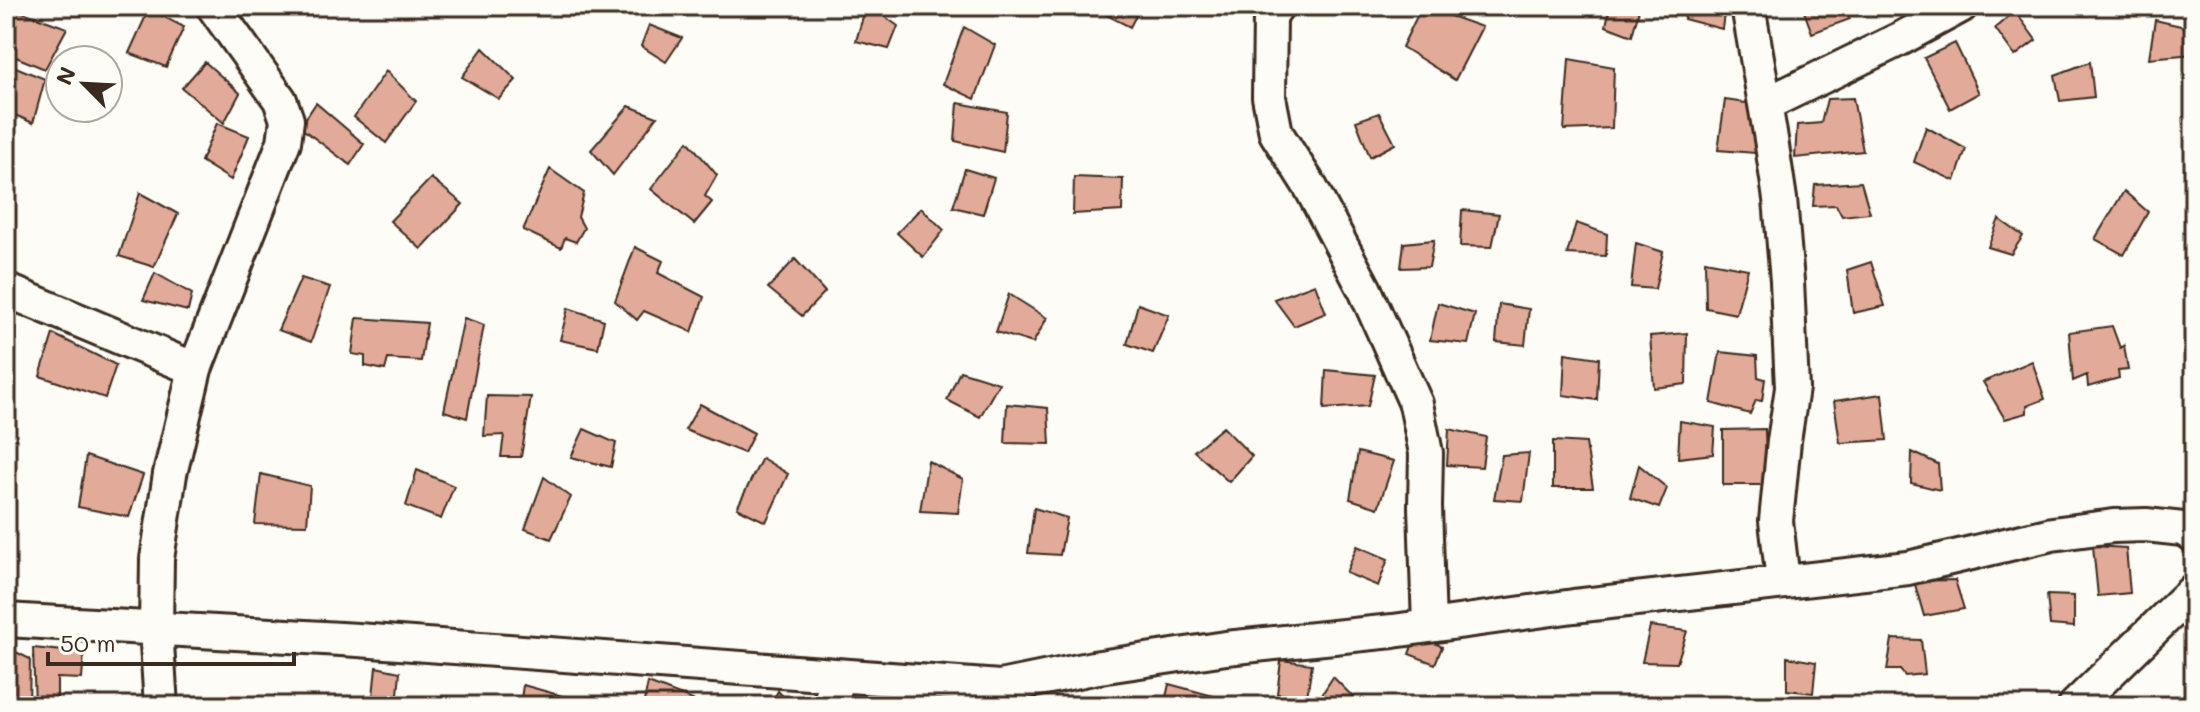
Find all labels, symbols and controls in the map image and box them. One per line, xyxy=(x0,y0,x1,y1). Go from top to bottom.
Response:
north arrow xyxy=(44,44,124,124)
text: N xyxy=(49,62,82,89)
scale bar xyxy=(48,616,294,666)
text: 50 m xyxy=(60,627,116,658)

